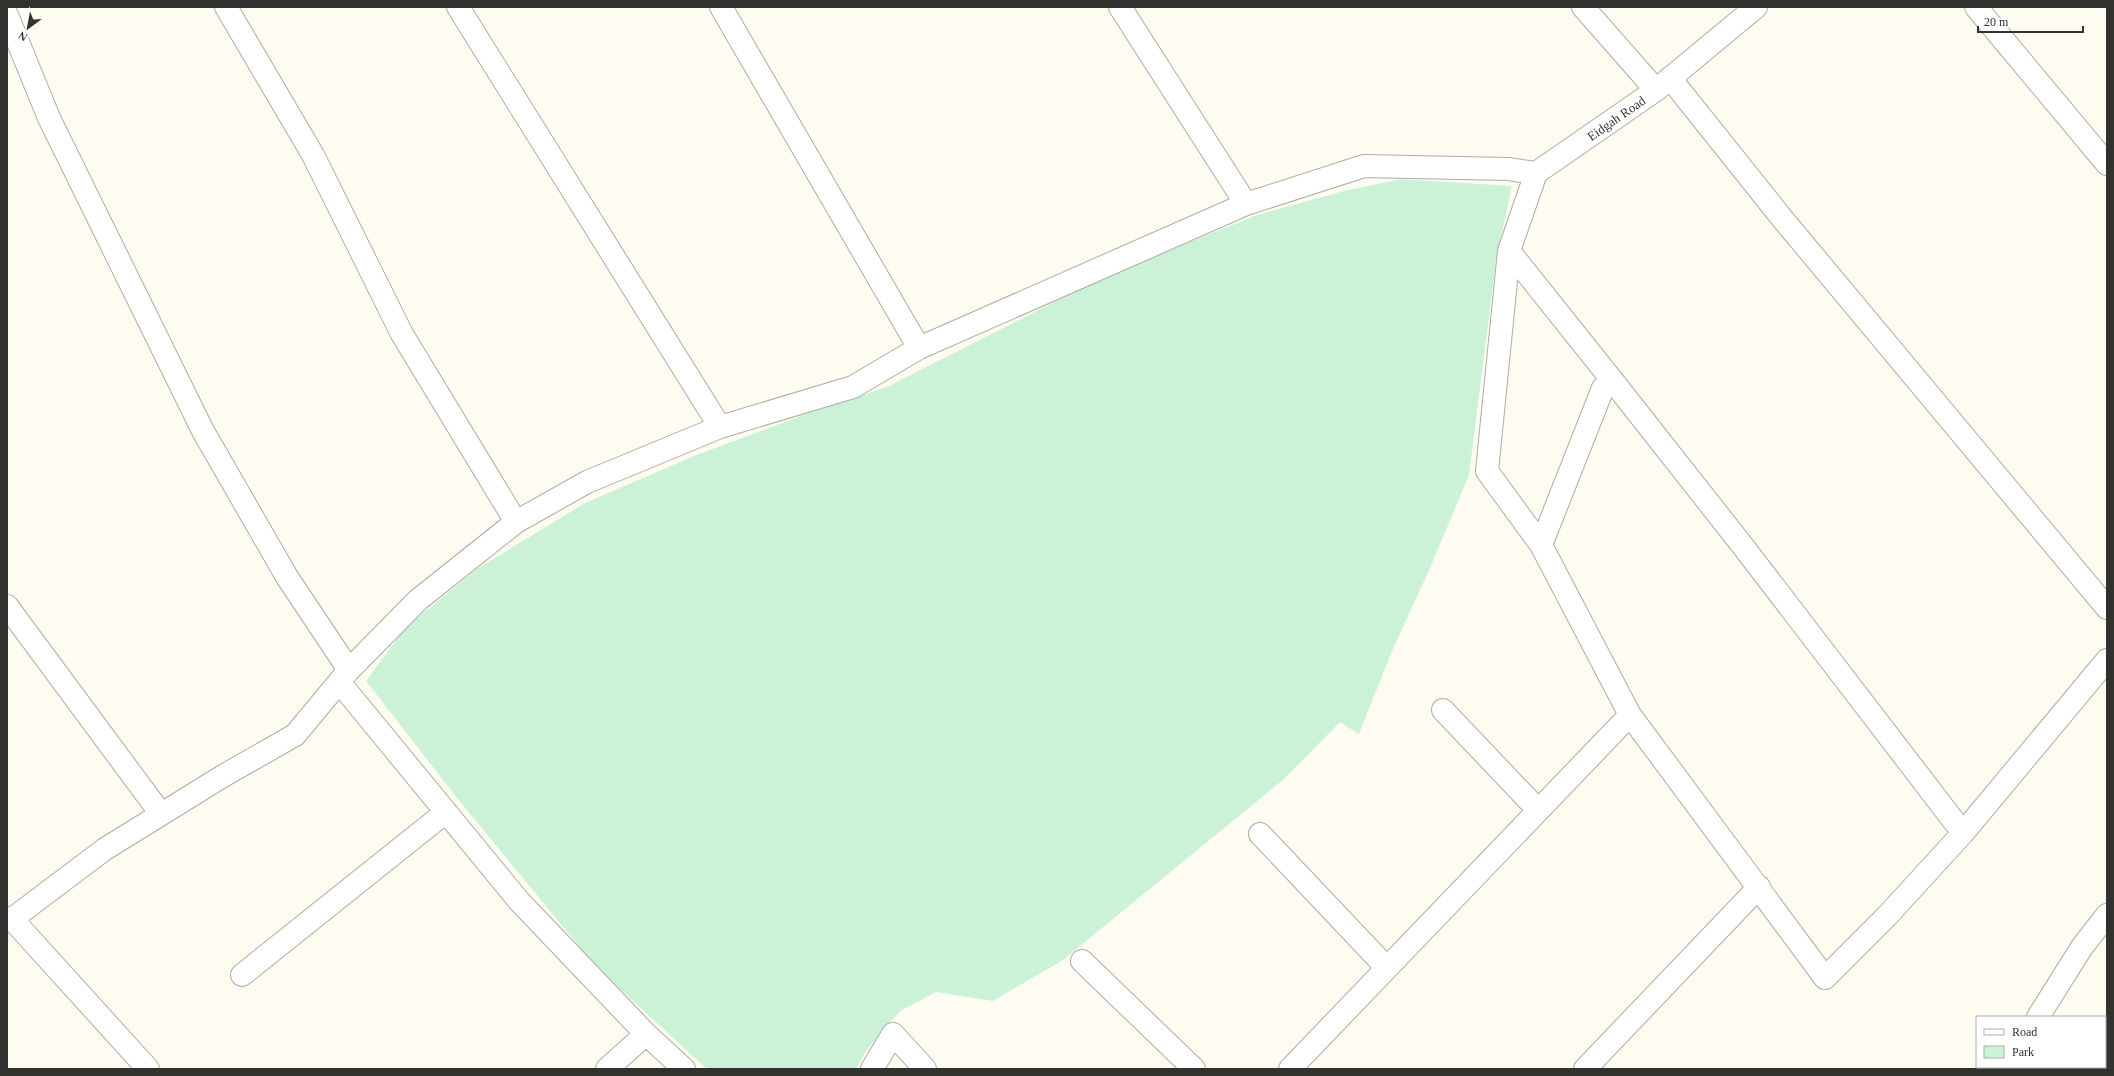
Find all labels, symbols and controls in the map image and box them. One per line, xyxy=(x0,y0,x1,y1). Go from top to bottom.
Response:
north arrow xyxy=(8,8,48,48)
scale bar xyxy=(1978,8,2083,34)
text: 20 m xyxy=(1984,15,2009,29)
text: N xyxy=(16,29,29,44)
street label: Eidgah Road xyxy=(1584,93,1649,144)
legend xyxy=(1976,1016,2106,1068)
text: Road xyxy=(2012,1025,2037,1039)
text: Park xyxy=(2012,1045,2034,1059)

